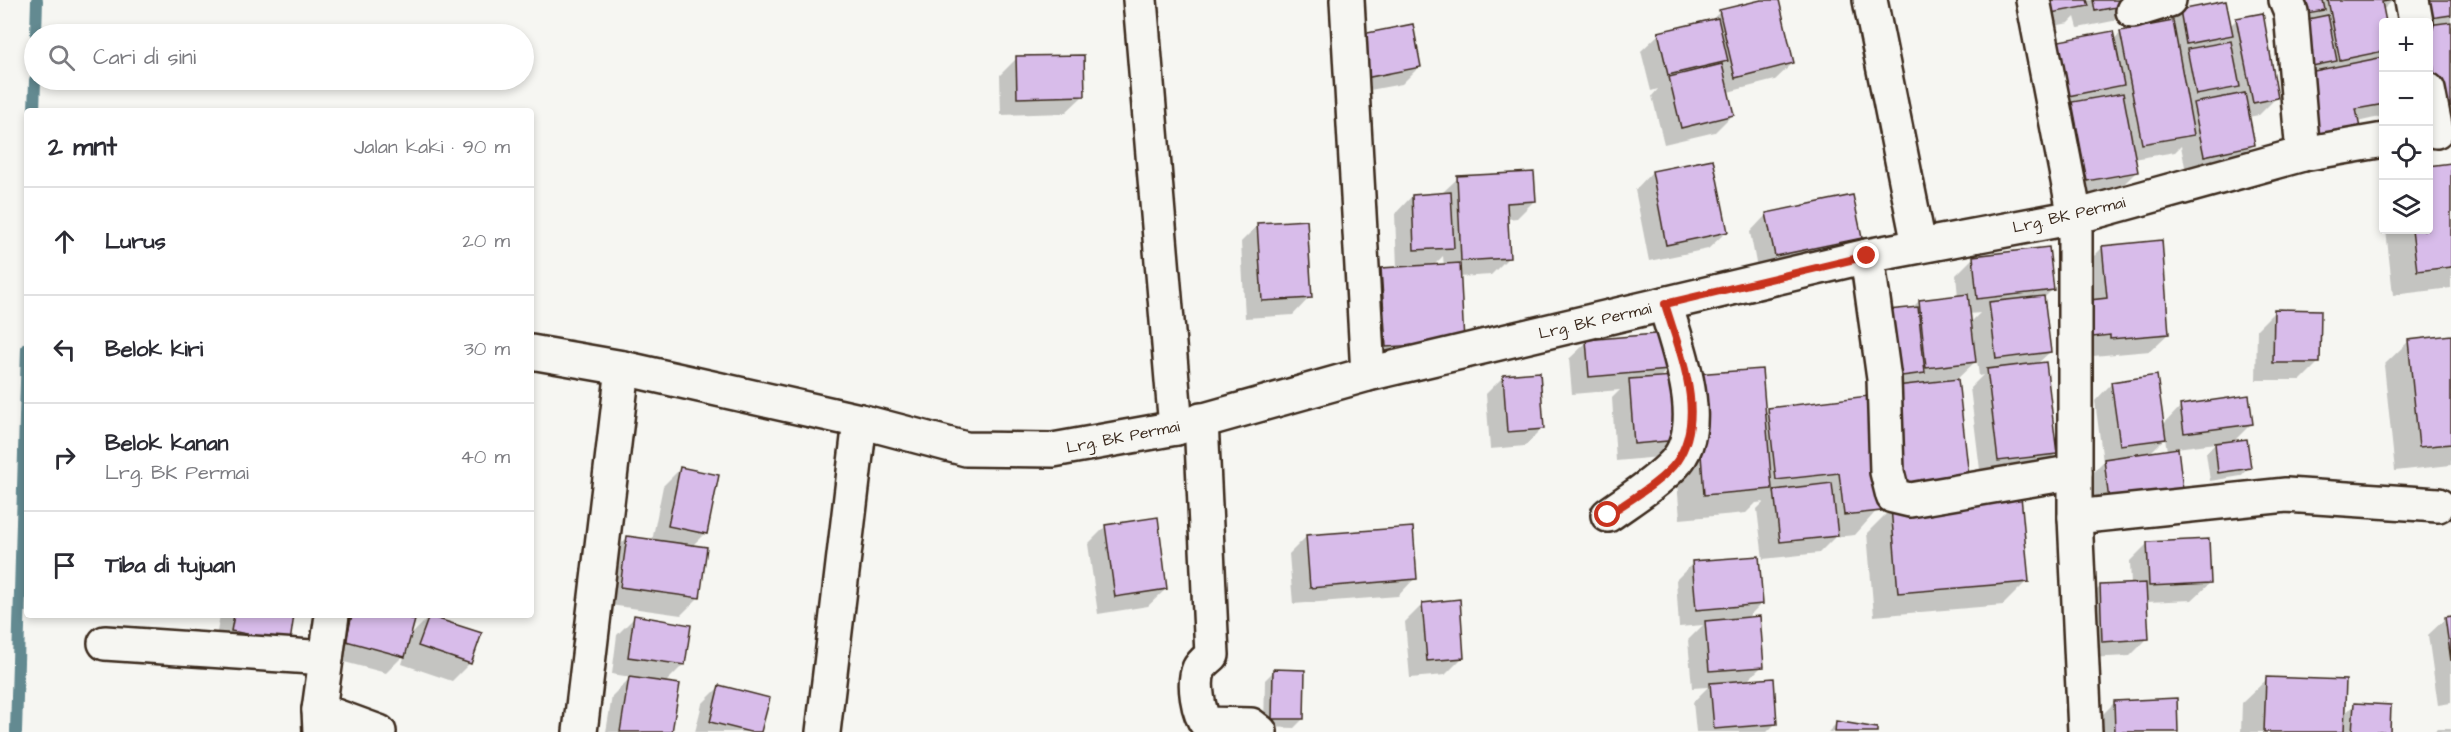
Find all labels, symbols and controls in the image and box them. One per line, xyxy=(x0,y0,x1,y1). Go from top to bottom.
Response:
map controls xyxy=(2379,18,2433,234)
button: + xyxy=(2379,18,2433,72)
search box xyxy=(24,24,534,90)
icon: search xyxy=(45,41,78,74)
text: Cari di sini xyxy=(93,42,196,73)
button: − xyxy=(2379,72,2433,126)
button: locate xyxy=(2379,126,2433,180)
text: 2 mnt xyxy=(48,129,117,165)
text: Jalan kaki · 90 m xyxy=(354,133,510,161)
button: layers xyxy=(2379,180,2433,234)
street label: Lrg. BK Permai xyxy=(2011,191,2128,240)
icon: ahead xyxy=(48,225,81,258)
text: Lurus xyxy=(105,226,166,257)
text: 20 m xyxy=(462,227,510,255)
route end xyxy=(1853,242,1879,268)
street label: Lrg. BK Permai xyxy=(1537,297,1654,346)
icon: left xyxy=(48,333,81,366)
text: Belok kiri xyxy=(105,334,203,365)
text: 30 m xyxy=(464,335,510,363)
street label: Lrg. BK Permai xyxy=(1064,415,1182,460)
text: Belok kanan xyxy=(105,428,229,459)
icon: right xyxy=(48,441,81,474)
text: 40 m xyxy=(460,443,510,471)
text: Lrg. BK Permai xyxy=(105,459,249,487)
route start xyxy=(1594,501,1620,527)
icon: arrive xyxy=(48,549,81,582)
text: Tiba di tujuan xyxy=(105,550,235,581)

